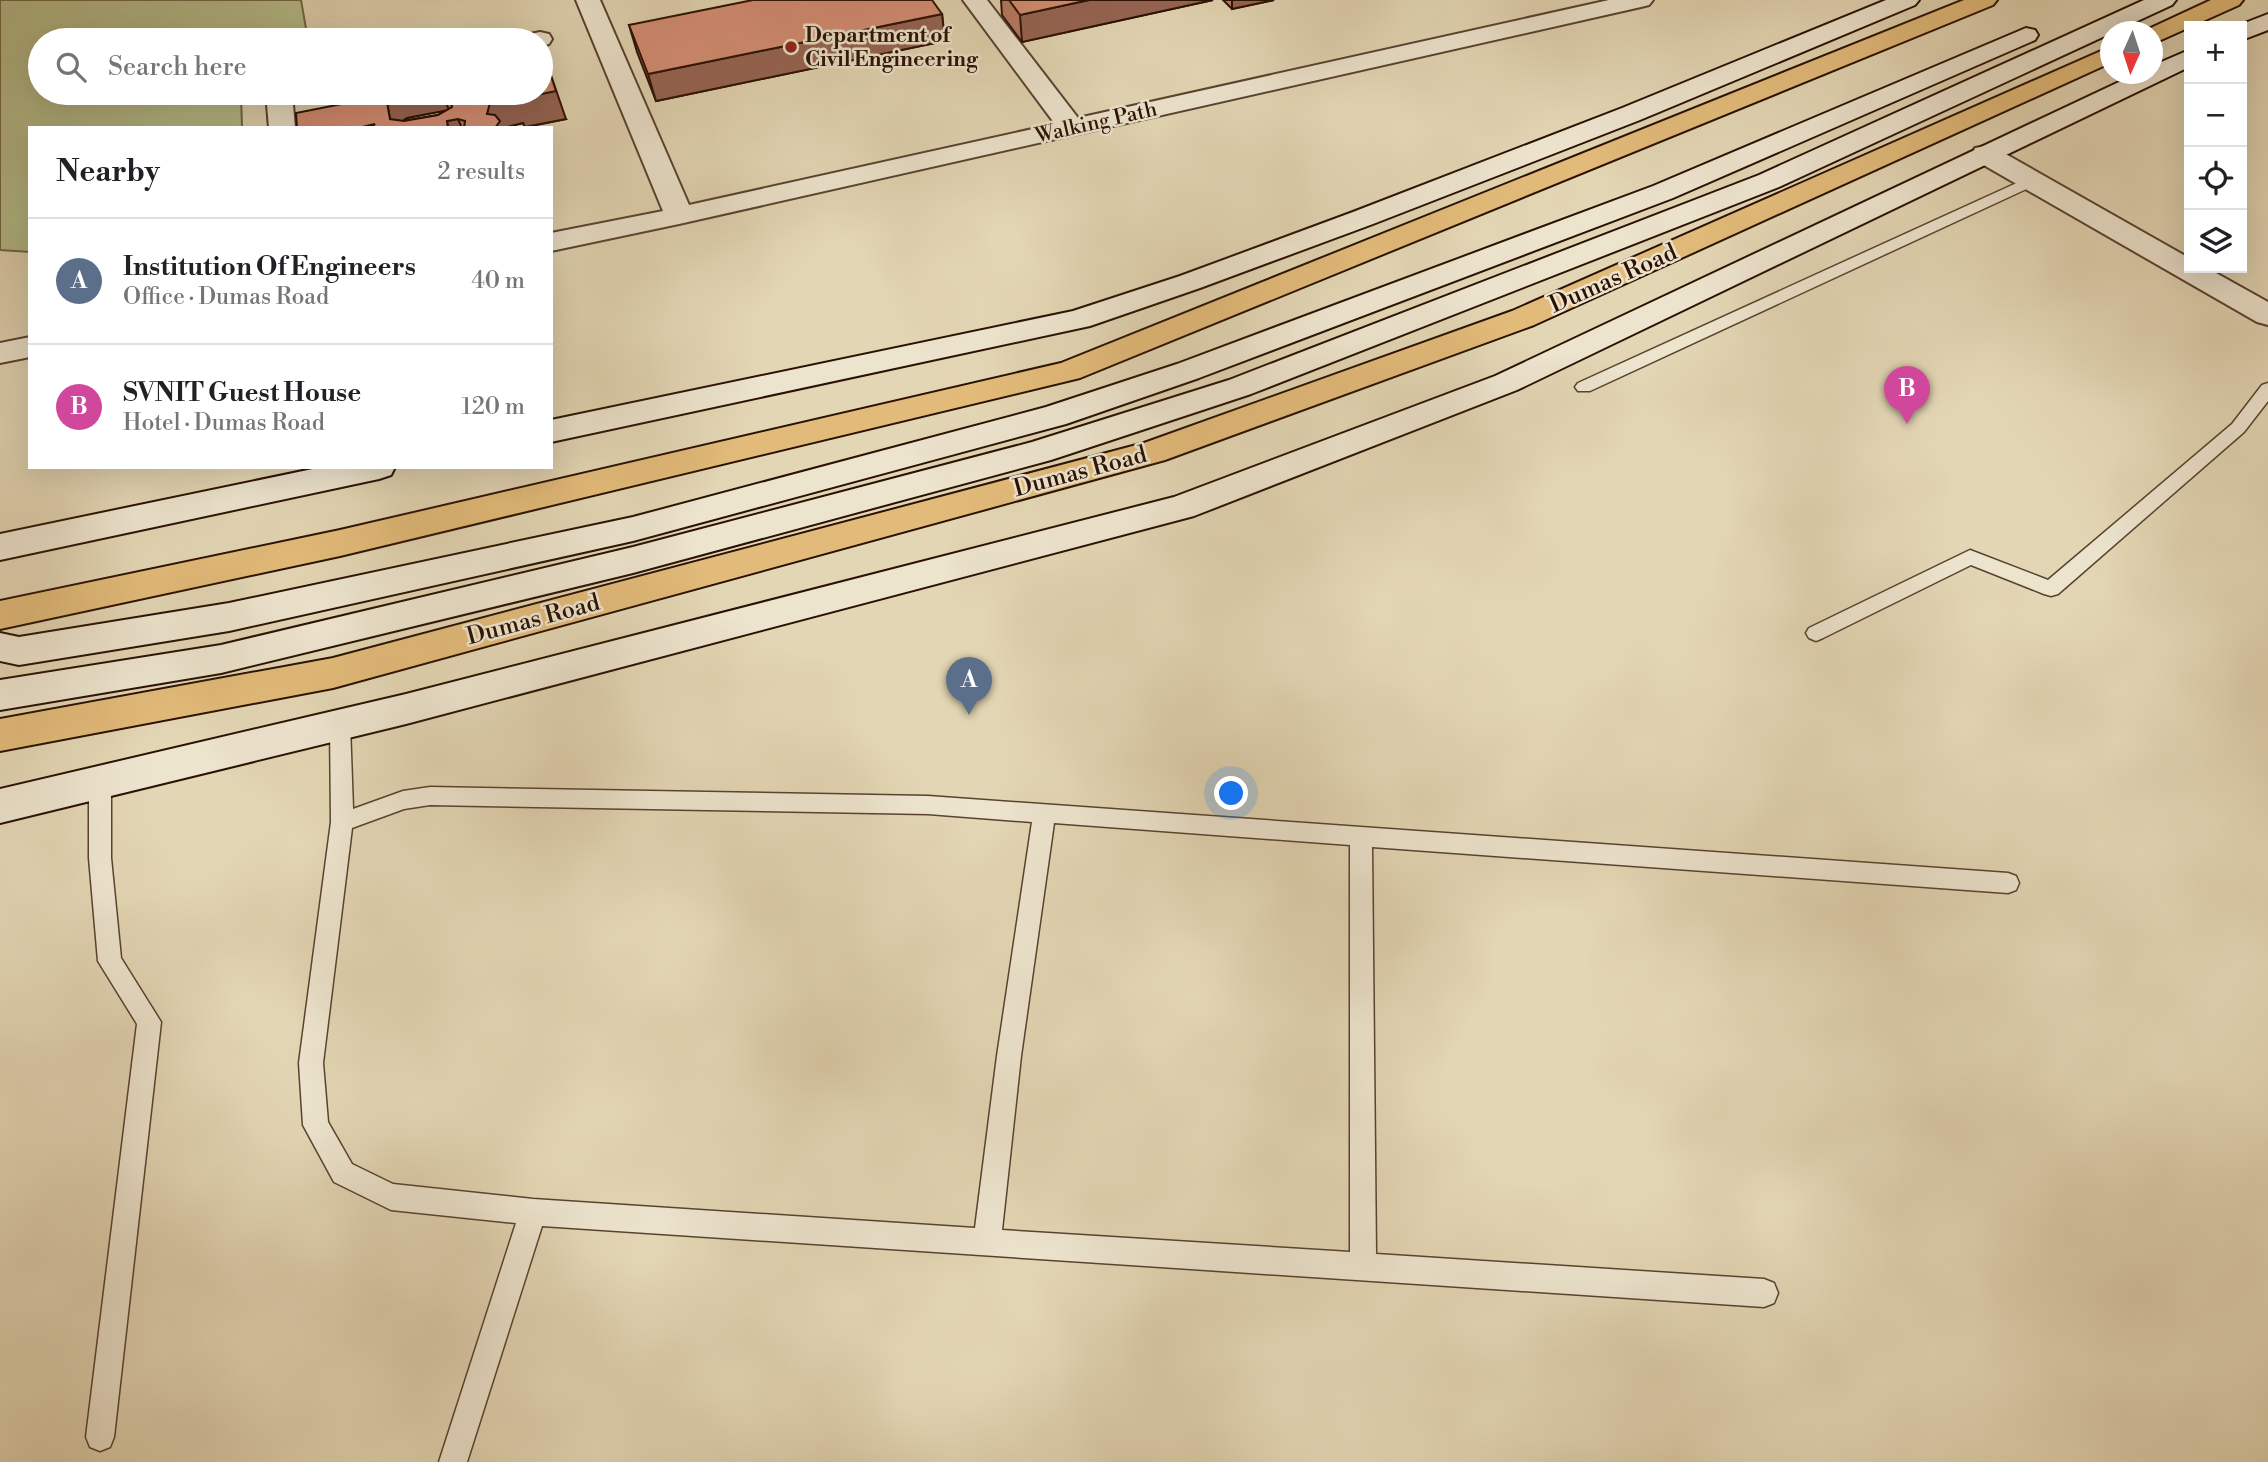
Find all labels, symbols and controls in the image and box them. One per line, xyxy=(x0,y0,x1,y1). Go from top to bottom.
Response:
north arrow xyxy=(2100,21,2163,84)
map controls xyxy=(2184,21,2247,273)
button: + xyxy=(2184,21,2247,84)
place label: Department of Civil Engineering xyxy=(805,23,979,73)
search box xyxy=(28,28,553,105)
marker: Department of Civil Engineering xyxy=(783,39,799,55)
icon: search xyxy=(52,48,90,86)
text: Search here xyxy=(108,51,247,83)
button: − xyxy=(2184,84,2247,147)
street label: Walking Path xyxy=(1032,96,1160,150)
button: locate xyxy=(2184,147,2247,210)
text: Nearby xyxy=(56,153,160,191)
text: 2 results xyxy=(438,158,525,186)
button: layers xyxy=(2184,210,2247,273)
street label: Dumas Road xyxy=(1545,237,1682,320)
text: Institution Of Engineers xyxy=(123,251,416,283)
text: A xyxy=(71,267,87,295)
text: 40 m xyxy=(471,267,525,295)
text: Office · Dumas Road xyxy=(123,283,329,311)
pin: B xyxy=(1884,366,1930,424)
text: SVNIT Guest House xyxy=(123,377,361,409)
text: B xyxy=(70,393,88,421)
text: 120 m xyxy=(461,393,525,421)
text: Hotel · Dumas Road xyxy=(123,409,325,437)
street label: Dumas Road xyxy=(1010,440,1150,504)
street label: Dumas Road xyxy=(463,588,603,652)
pin: A xyxy=(946,657,992,715)
your location xyxy=(1214,776,1248,810)

